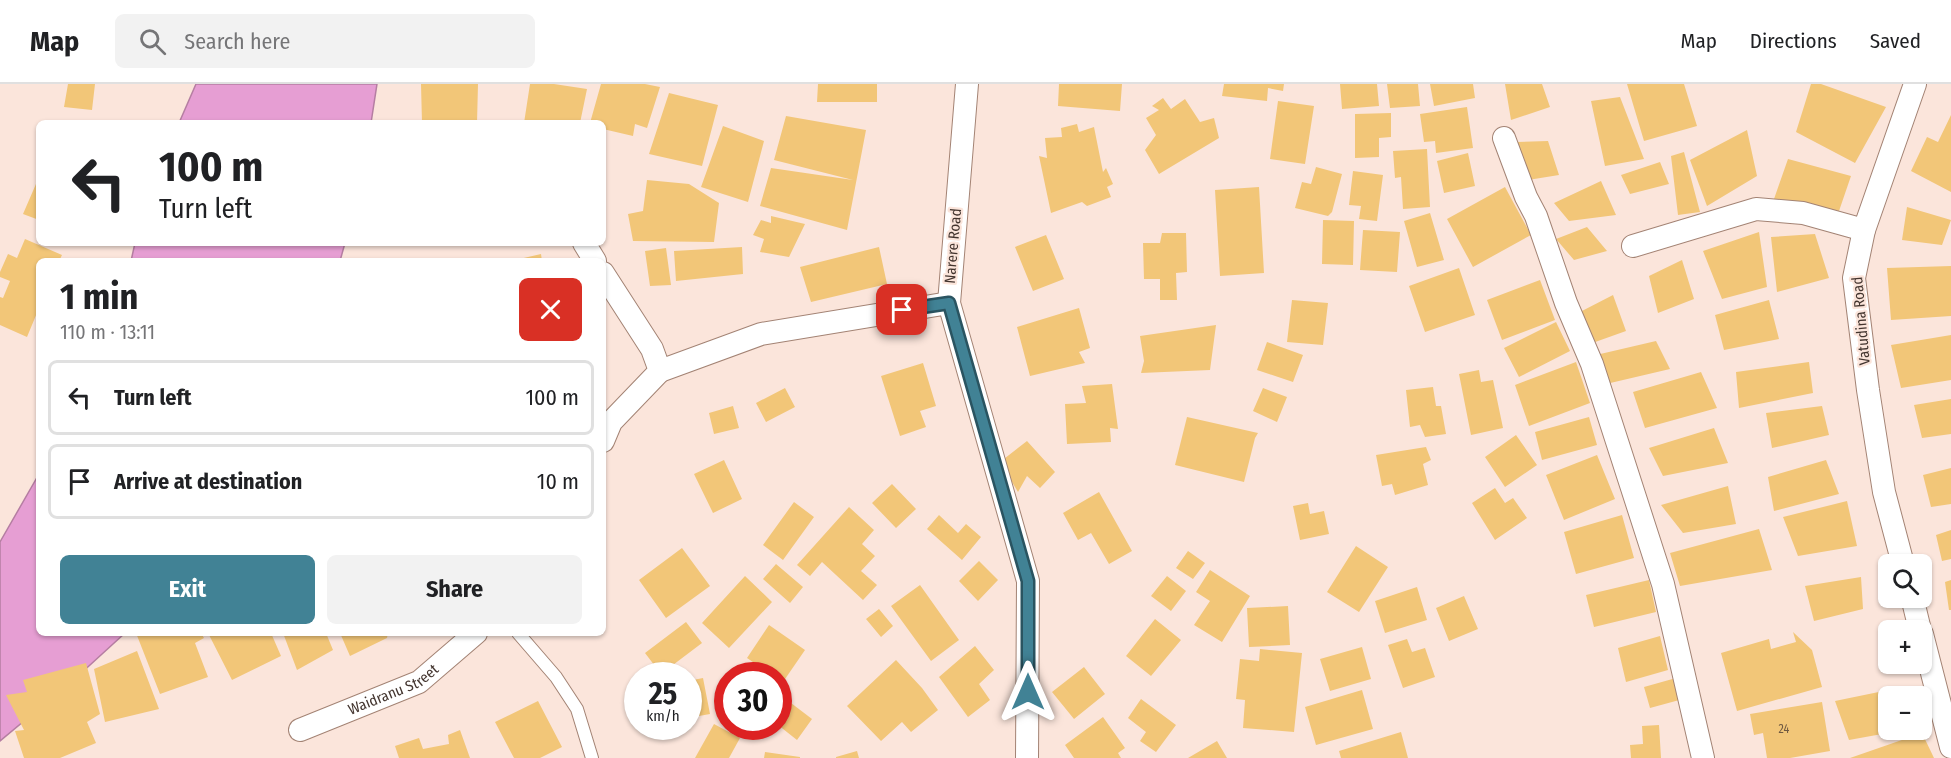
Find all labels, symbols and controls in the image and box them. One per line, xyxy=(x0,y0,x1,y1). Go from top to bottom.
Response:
search box xyxy=(115,14,535,68)
text: Map xyxy=(30,25,79,58)
icon: search xyxy=(136,25,169,58)
text: Search here xyxy=(184,28,290,55)
text: Map xyxy=(1680,28,1717,54)
text: Directions xyxy=(1750,28,1837,54)
text: Saved xyxy=(1870,28,1921,54)
text: 100 m xyxy=(159,142,263,192)
icon: left xyxy=(60,144,138,222)
text: Turn left xyxy=(159,193,252,225)
street label: Narere Road xyxy=(941,208,965,284)
text: 1 min xyxy=(60,275,138,319)
street label: Vatudina Road xyxy=(1848,276,1874,366)
button: close xyxy=(519,278,582,341)
pin xyxy=(876,284,927,335)
icon: arrive xyxy=(885,293,918,326)
text: 110 m · 13:11 xyxy=(60,320,155,344)
icon: left xyxy=(63,381,96,414)
text: Turn left xyxy=(114,384,192,411)
text: 100 m xyxy=(525,384,579,411)
icon: arrive xyxy=(63,465,96,498)
text: Arrive at destination xyxy=(114,468,302,495)
text: 10 m xyxy=(537,468,579,495)
map controls xyxy=(1878,554,1932,740)
button: search xyxy=(1878,554,1932,608)
button: Exit xyxy=(60,555,315,624)
button: Share xyxy=(327,555,582,624)
button: + xyxy=(1878,620,1932,674)
street label: Waidranu Street xyxy=(346,660,442,719)
position arrow xyxy=(996,660,1060,724)
speed limit sign: 30 xyxy=(714,662,792,740)
text: 25 xyxy=(649,676,677,712)
button: − xyxy=(1878,686,1932,740)
text: km/h xyxy=(646,707,680,725)
house number: 24 xyxy=(1779,722,1790,736)

